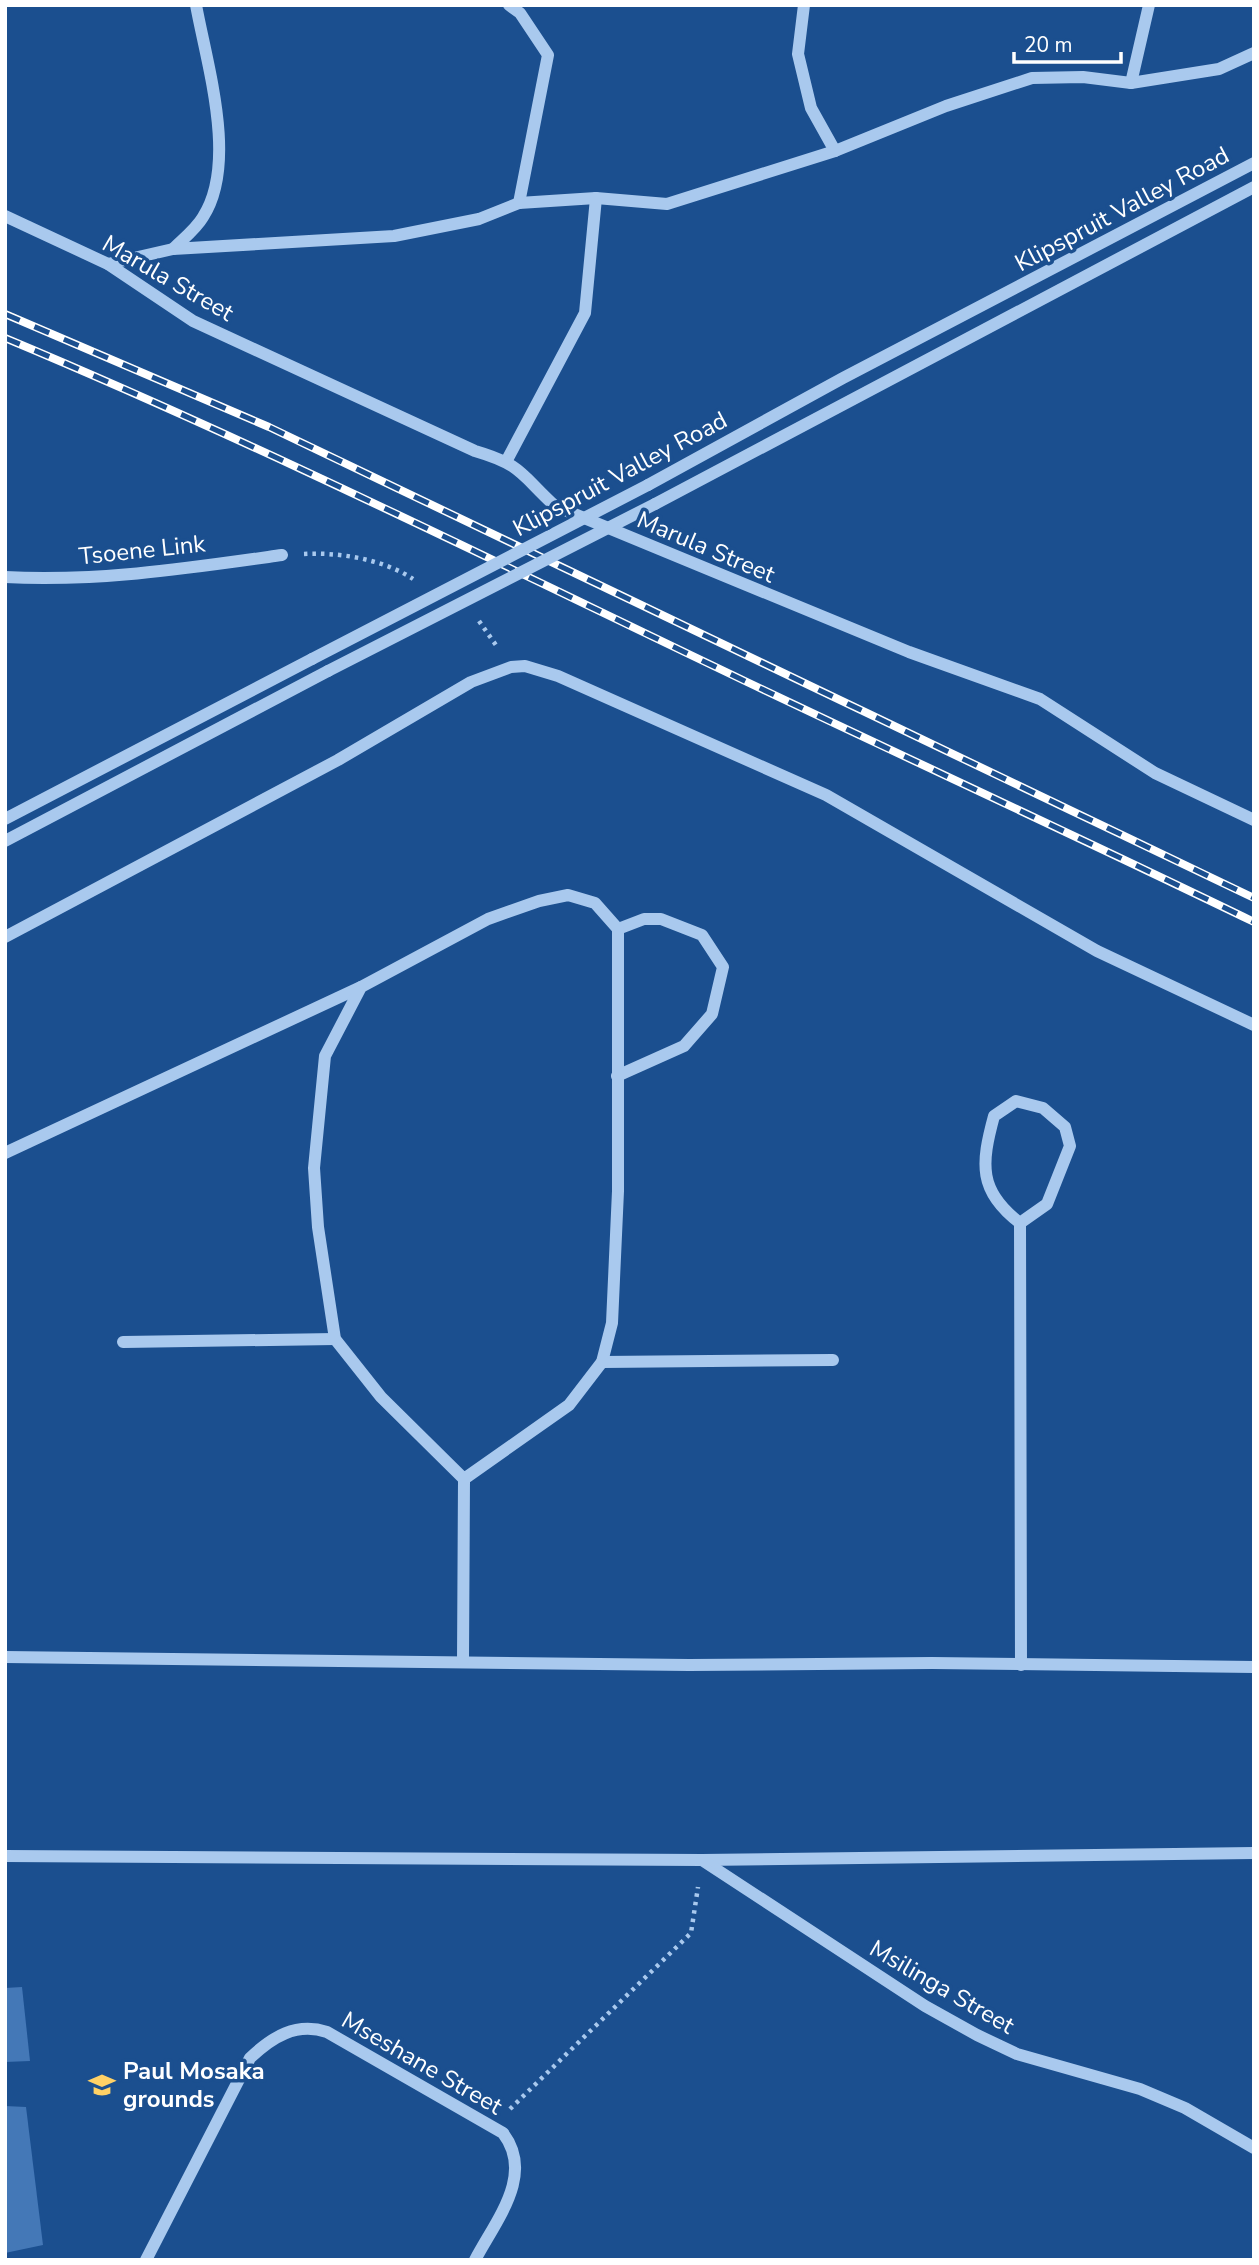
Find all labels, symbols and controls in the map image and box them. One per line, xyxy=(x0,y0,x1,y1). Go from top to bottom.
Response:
scale bar xyxy=(1014,21,1121,65)
text: 20 m xyxy=(1024,31,1073,59)
street label: Klipspruit Valley Road xyxy=(1009,139,1235,279)
street label: Marula Street xyxy=(96,227,240,329)
street label: Klipspruit Valley Road xyxy=(507,404,733,544)
street label: Marula Street xyxy=(632,504,780,591)
street label: Tsoene Link xyxy=(77,527,208,573)
street label: Msilinga Street xyxy=(864,1933,1021,2042)
street label: Mseshane Street xyxy=(336,2004,509,2122)
place label: Paul Mosaka grounds xyxy=(123,2055,265,2115)
school or university icon: Paul Mosaka grounds xyxy=(87,2070,117,2100)

